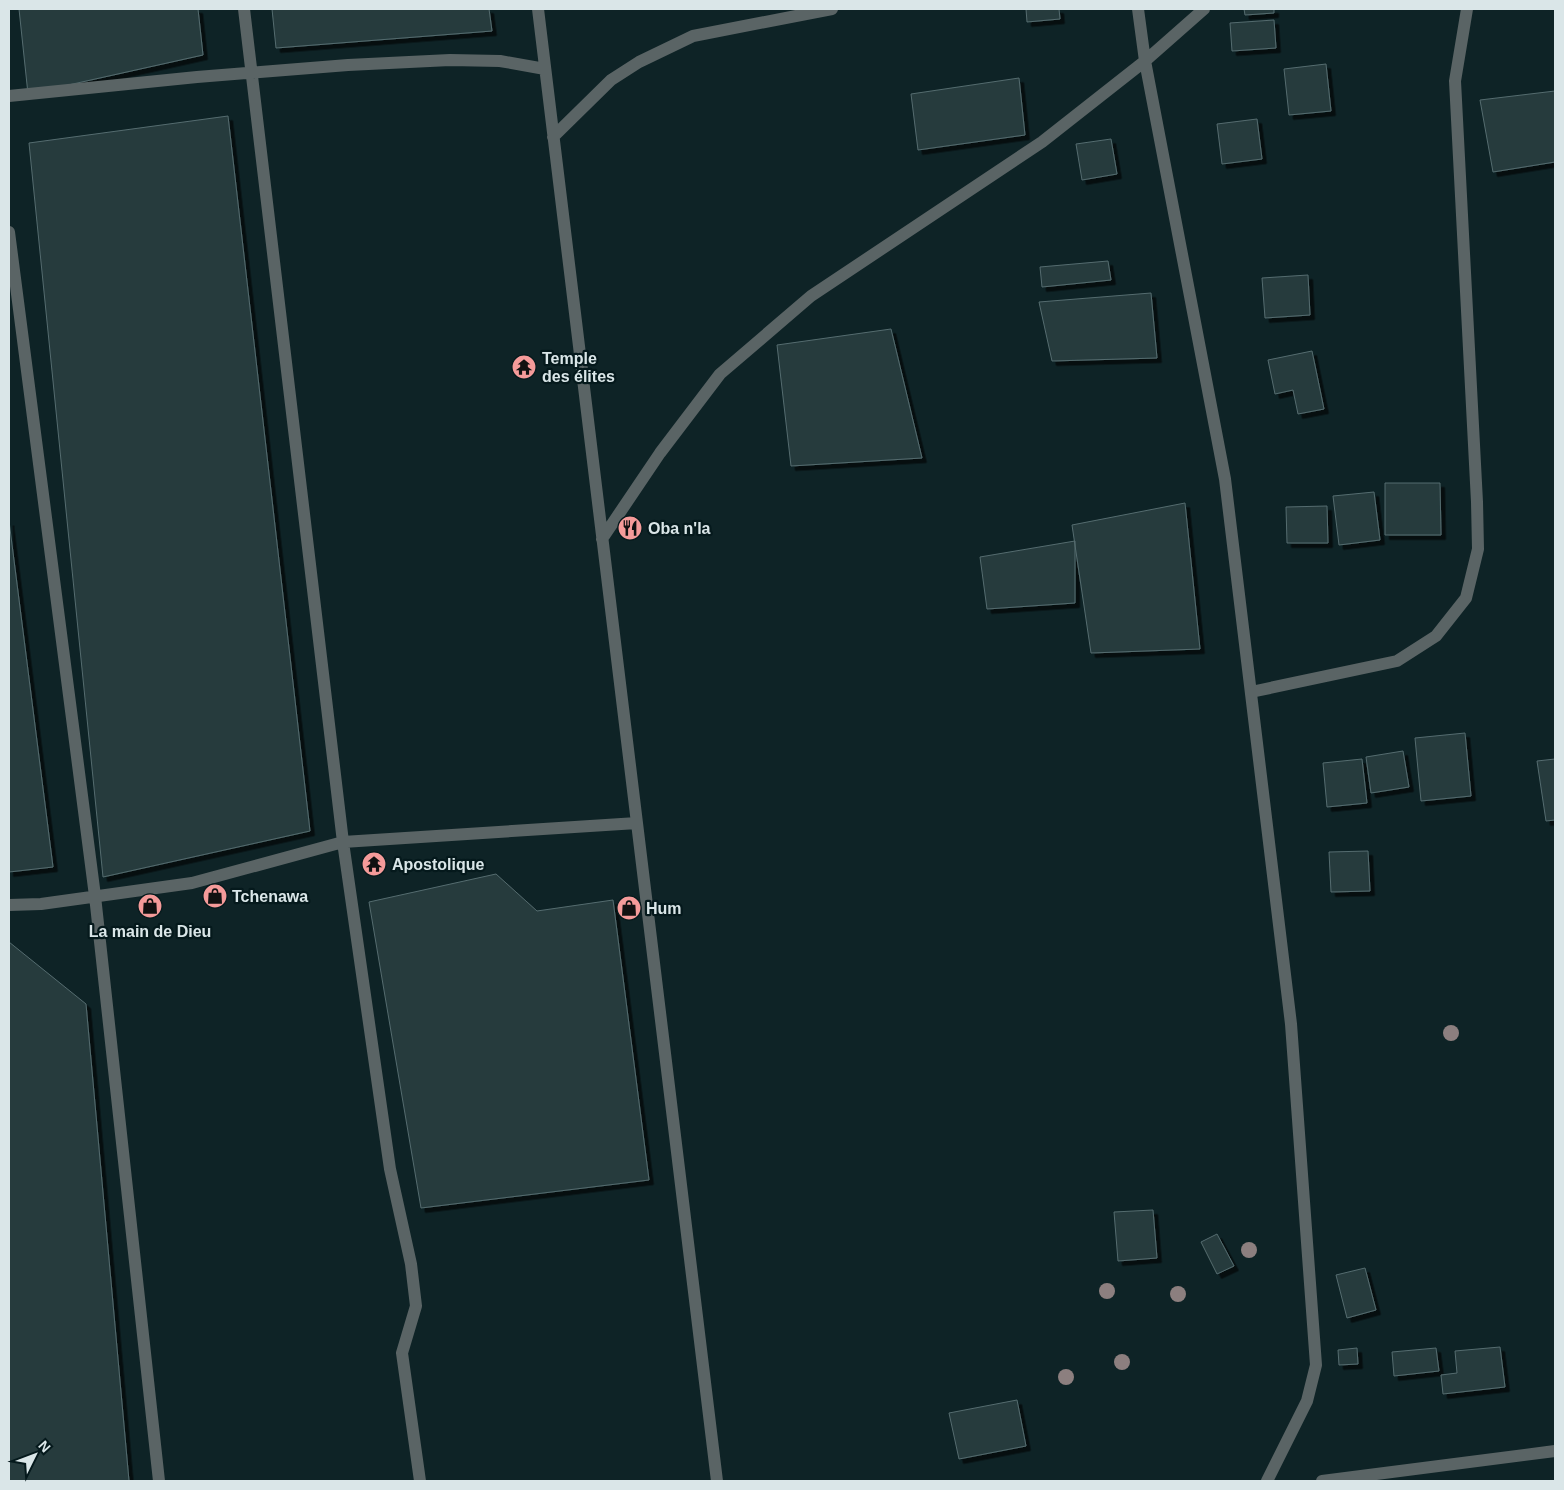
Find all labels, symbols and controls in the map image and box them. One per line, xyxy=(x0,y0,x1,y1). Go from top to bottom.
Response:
place label: Temple des élites xyxy=(542,350,615,385)
temple icon: Temple des élites xyxy=(511,354,537,380)
restaurant icon: Oba n'la xyxy=(617,515,643,541)
place label: Oba n'la xyxy=(648,520,711,537)
temple icon: Apostolique xyxy=(361,851,387,877)
place label: Apostolique xyxy=(392,856,485,873)
shop icon: Tchenawa xyxy=(202,883,228,909)
place label: Tchenawa xyxy=(232,888,308,905)
shop icon: La main de Dieu xyxy=(137,893,163,919)
shop icon: Hum xyxy=(616,895,642,921)
place label: Hum xyxy=(646,900,682,917)
place label: La main de Dieu xyxy=(89,923,211,940)
north arrow xyxy=(10,1430,60,1480)
text: N xyxy=(35,1437,54,1455)

